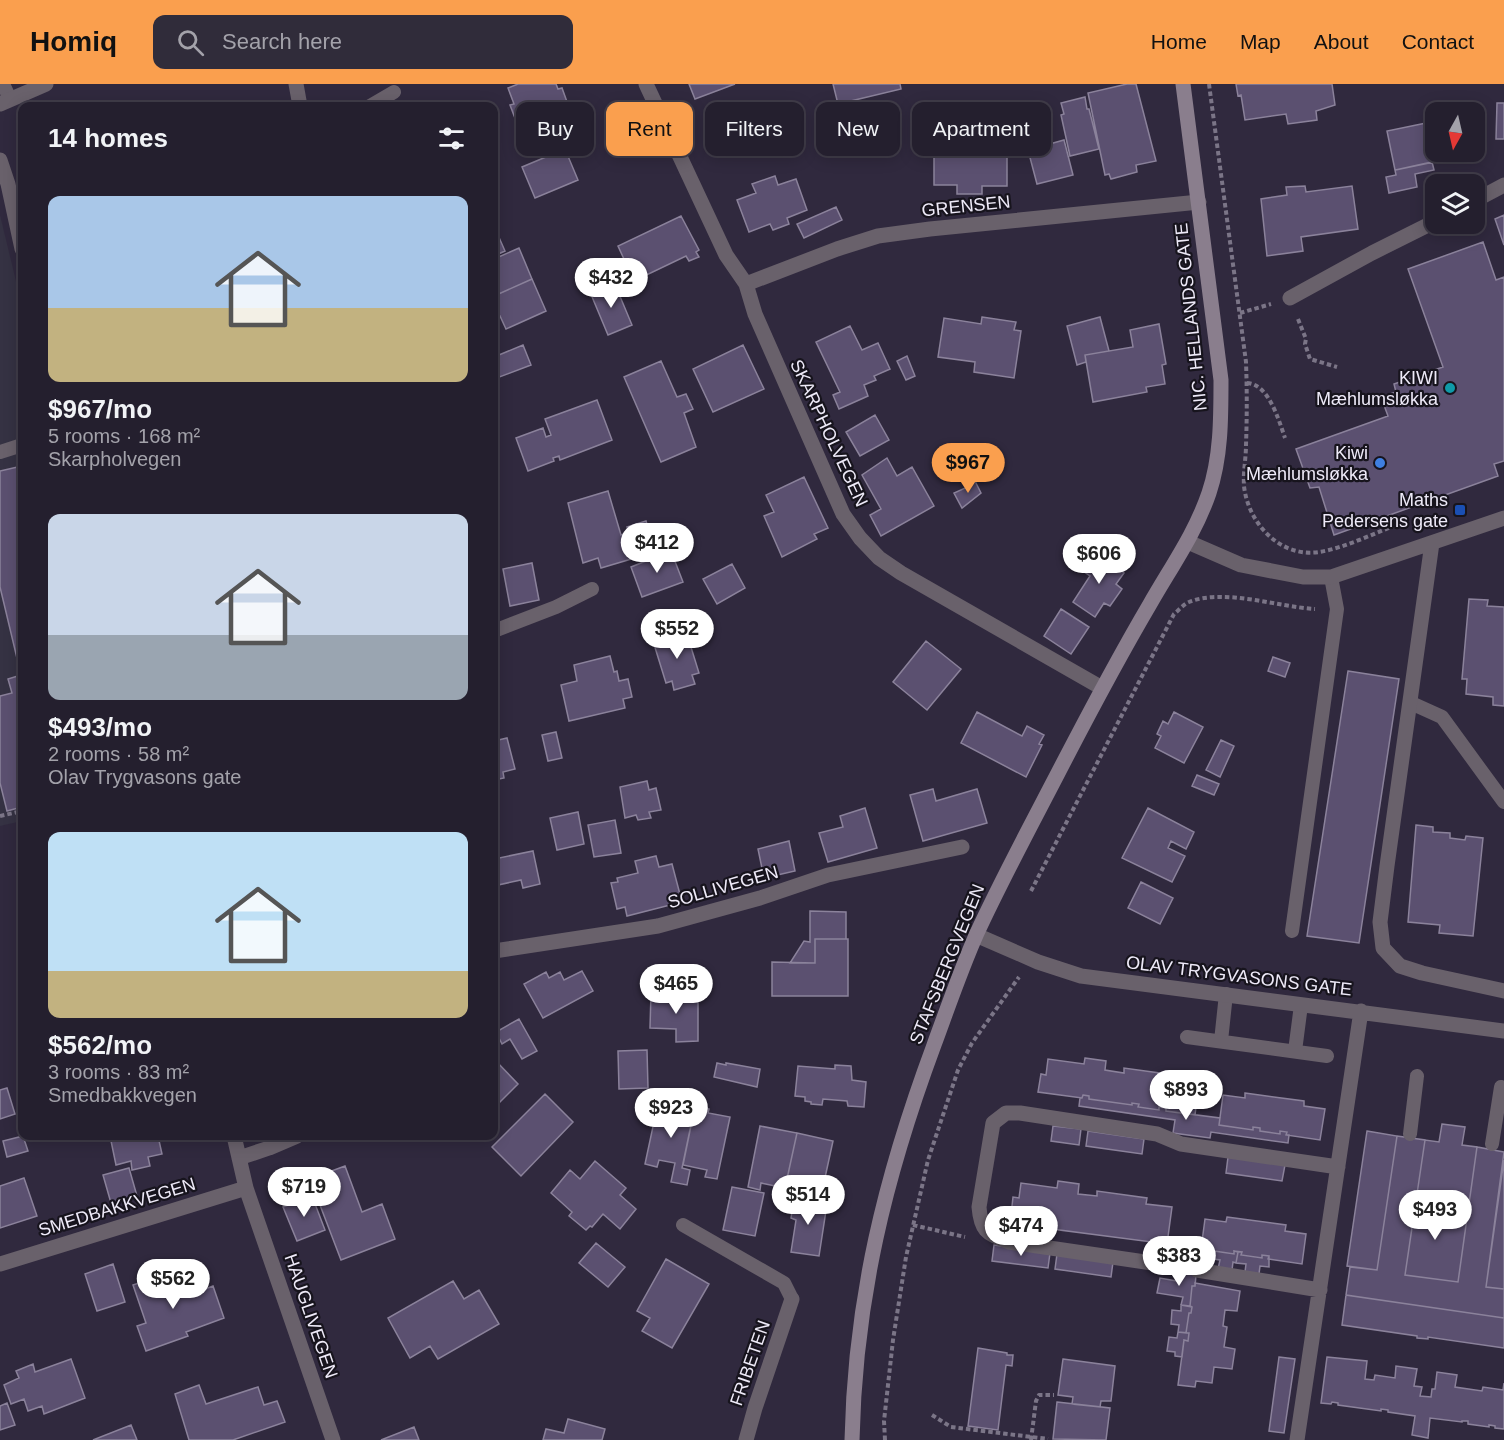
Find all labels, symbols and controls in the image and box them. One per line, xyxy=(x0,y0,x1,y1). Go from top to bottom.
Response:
search box xyxy=(153,15,573,69)
text: Homiq xyxy=(30,26,117,57)
icon: search xyxy=(174,26,207,59)
text: Search here xyxy=(222,29,342,54)
text: Home xyxy=(1151,30,1207,53)
text: Map xyxy=(1240,30,1281,53)
text: About xyxy=(1314,30,1369,53)
text: Contact xyxy=(1402,30,1474,53)
chip: Buy xyxy=(516,102,594,156)
chip: Rent xyxy=(606,102,693,156)
chip: Filters xyxy=(705,102,804,156)
chip: New xyxy=(816,102,900,156)
chip: Apartment xyxy=(912,102,1051,156)
north arrow xyxy=(1425,102,1485,162)
map controls xyxy=(1425,102,1485,234)
icon: filters xyxy=(435,122,468,155)
text: 14 homes xyxy=(48,123,168,153)
button: layers xyxy=(1425,174,1485,234)
street label: GRENSEN xyxy=(921,191,1011,221)
street label: NIC. HELLANDS GATE xyxy=(1171,222,1211,412)
icon: home xyxy=(204,235,312,343)
pin: $432 xyxy=(575,258,647,309)
text: $432 xyxy=(589,266,633,288)
street label: SKARPHOLVEGEN xyxy=(786,356,872,510)
place label: KIWI Mæhlumsløkka xyxy=(1316,368,1439,409)
marker: KIWI Mæhlumsløkka xyxy=(1443,381,1457,395)
text: $967/mo xyxy=(48,394,152,424)
text: 5 rooms · 168 m² xyxy=(48,425,200,447)
pin: $967 xyxy=(932,443,1004,494)
place label: Kiwi Mæhlumsløkka xyxy=(1246,443,1369,484)
text: Skarpholvegen xyxy=(48,448,181,470)
text: $967 xyxy=(946,451,990,473)
marker: Kiwi Mæhlumsløkka xyxy=(1373,456,1387,470)
place label: Maths Pedersens gate xyxy=(1322,490,1448,531)
marker: Maths Pedersens gate xyxy=(1453,503,1467,517)
pin: $412 xyxy=(621,523,693,574)
text: $412 xyxy=(635,531,679,553)
pin: $606 xyxy=(1063,534,1135,585)
text: $606 xyxy=(1077,542,1121,564)
icon: home xyxy=(204,553,312,661)
pin: $552 xyxy=(641,609,713,660)
text: $552 xyxy=(655,617,699,639)
text: $493/mo xyxy=(48,712,152,742)
text: 2 rooms · 58 m² xyxy=(48,743,189,765)
text: Olav Trygvasons gate xyxy=(48,766,241,788)
street label: SOLLIVEGEN xyxy=(665,862,781,912)
icon: home xyxy=(204,871,312,979)
street label: STAFSBERGVEGEN xyxy=(906,881,988,1047)
street label: OLAV TRYGVASONS GATE xyxy=(1125,952,1353,1000)
pin: $465 xyxy=(640,964,712,1015)
text: $465 xyxy=(654,972,698,994)
text: $562/mo xyxy=(48,1030,152,1060)
text: 3 rooms · 83 m² xyxy=(48,1061,189,1083)
pin: $893 xyxy=(1150,1070,1222,1121)
text: $893 xyxy=(1164,1078,1208,1100)
text: Smedbakkvegen xyxy=(48,1084,197,1106)
pin: $923 xyxy=(635,1088,707,1139)
text: $923 xyxy=(649,1096,693,1118)
pin: $719 xyxy=(268,1167,340,1218)
street label: SMEDBAKKVEGEN xyxy=(36,1174,198,1240)
text: $719 xyxy=(282,1175,326,1197)
pin: $514 xyxy=(772,1175,844,1226)
text: $514 xyxy=(786,1183,830,1205)
pin: $493 xyxy=(1399,1190,1471,1241)
text: $493 xyxy=(1413,1198,1457,1220)
pin: $474 xyxy=(985,1206,1057,1257)
text: $474 xyxy=(999,1214,1043,1236)
pin: $383 xyxy=(1143,1236,1215,1287)
text: $383 xyxy=(1157,1244,1201,1266)
street label: HAUGLIVEGEN xyxy=(280,1251,342,1381)
pin: $562 xyxy=(137,1259,209,1310)
text: $562 xyxy=(151,1267,195,1289)
street label: FRIBETEN xyxy=(726,1318,774,1408)

